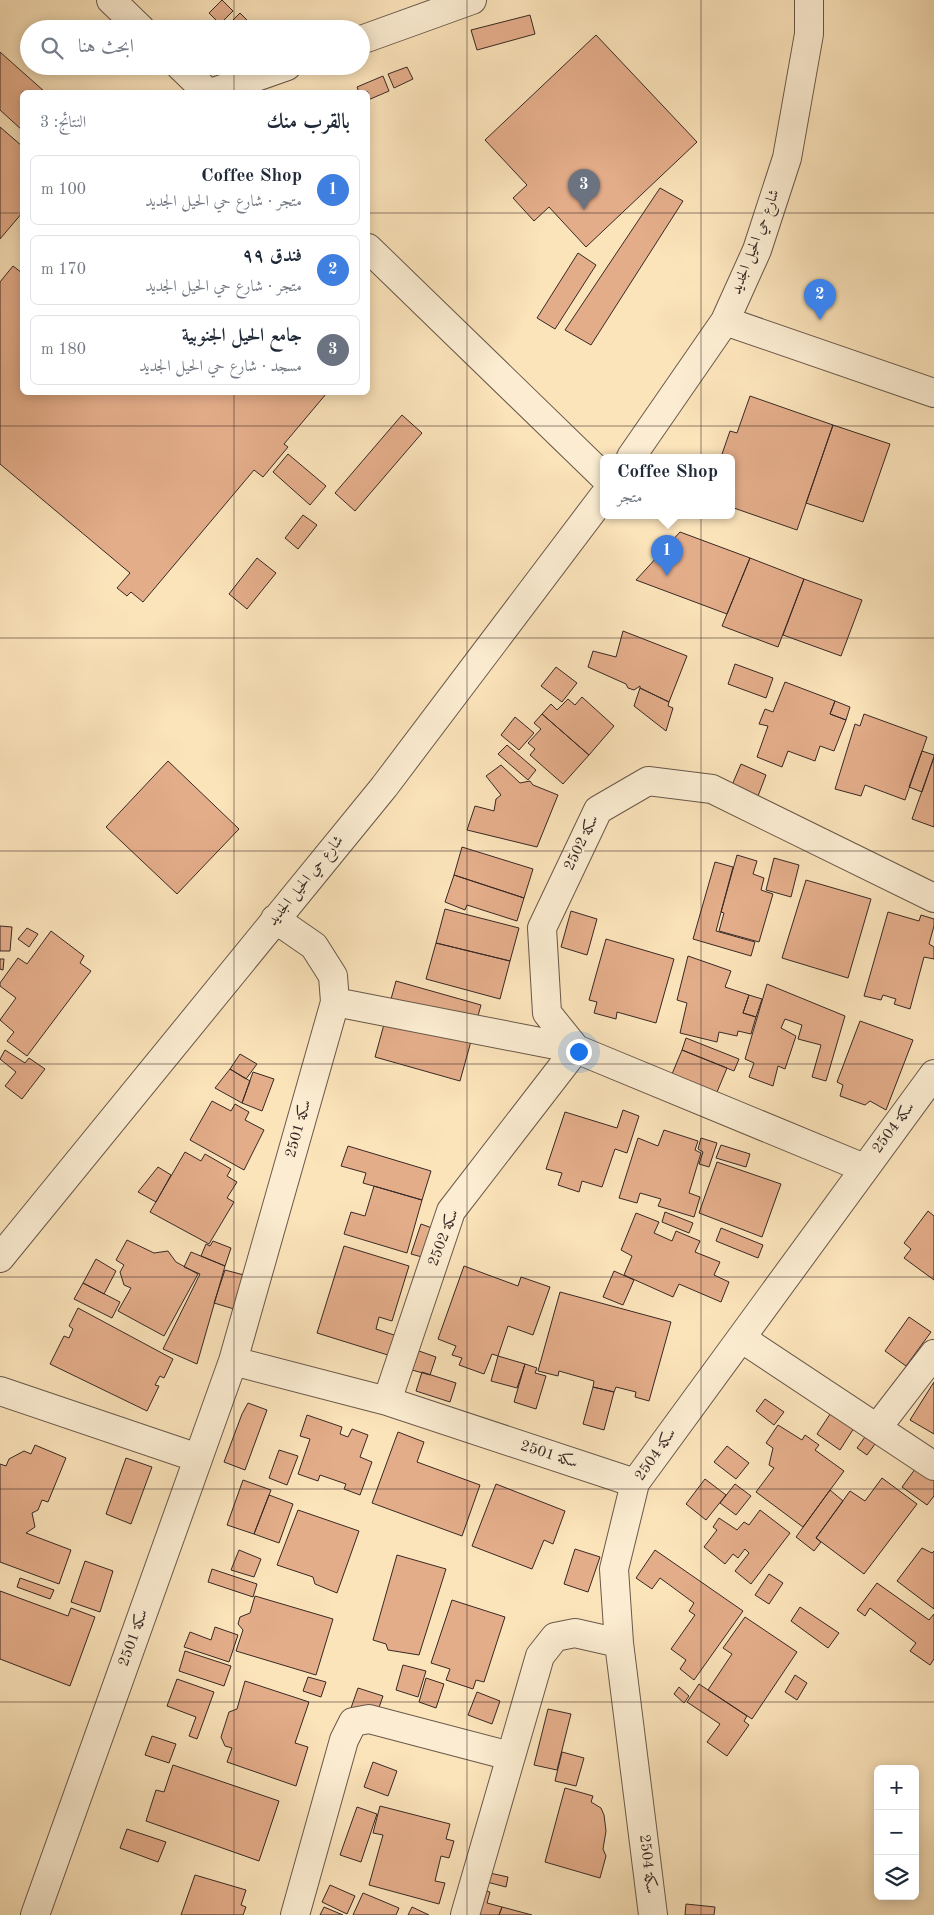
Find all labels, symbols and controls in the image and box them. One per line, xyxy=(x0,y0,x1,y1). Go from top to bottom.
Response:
search box xyxy=(20,20,370,75)
icon: search xyxy=(38,34,66,62)
text: ابحث هنا xyxy=(78,38,134,57)
text: بالقرب منك xyxy=(267,112,350,133)
text: النتائج: 3 xyxy=(40,115,86,131)
text: Coffee Shop xyxy=(201,167,302,186)
pin: 3 xyxy=(568,169,600,210)
text: 100 m xyxy=(41,182,86,198)
text: 1 xyxy=(328,182,338,198)
street label: شارع حي الحيل الجديد xyxy=(729,188,787,298)
text: متجر · شارع حي الحيل الجديد xyxy=(145,194,302,210)
text: فندق ٩٩ xyxy=(242,247,302,266)
text: 170 m xyxy=(41,262,86,278)
text: 2 xyxy=(328,262,338,278)
text: متجر · شارع حي الحيل الجديد xyxy=(145,279,302,295)
pin: 2 xyxy=(804,279,836,320)
text: جامع الحيل الجنوبية xyxy=(182,327,302,346)
text: 180 m xyxy=(41,342,86,358)
text: 3 xyxy=(328,342,338,358)
text: مسجد · شارع حي الحيل الجديد xyxy=(139,359,302,375)
popup xyxy=(600,454,735,519)
text: Coffee Shop xyxy=(617,463,718,482)
text: متجر xyxy=(617,490,642,506)
pin: 1 xyxy=(651,535,683,576)
street label: سكة 2502 xyxy=(560,812,602,873)
street label: شارع حي الحيل الجديد xyxy=(265,833,350,931)
your location xyxy=(566,1039,592,1065)
street label: سكة 2501 xyxy=(282,1098,314,1160)
street label: سكة 2504 xyxy=(868,1099,918,1156)
street label: سكة 2502 xyxy=(424,1207,462,1268)
street label: سكة 2504 xyxy=(631,1425,679,1484)
street label: سكة 2501 xyxy=(518,1437,580,1471)
street label: سكة 2501 xyxy=(115,1607,151,1669)
map controls xyxy=(874,1765,919,1900)
button: + xyxy=(874,1765,919,1810)
button: − xyxy=(874,1810,919,1855)
street label: سكة 2504 xyxy=(636,1833,660,1894)
button: layers xyxy=(874,1855,919,1900)

